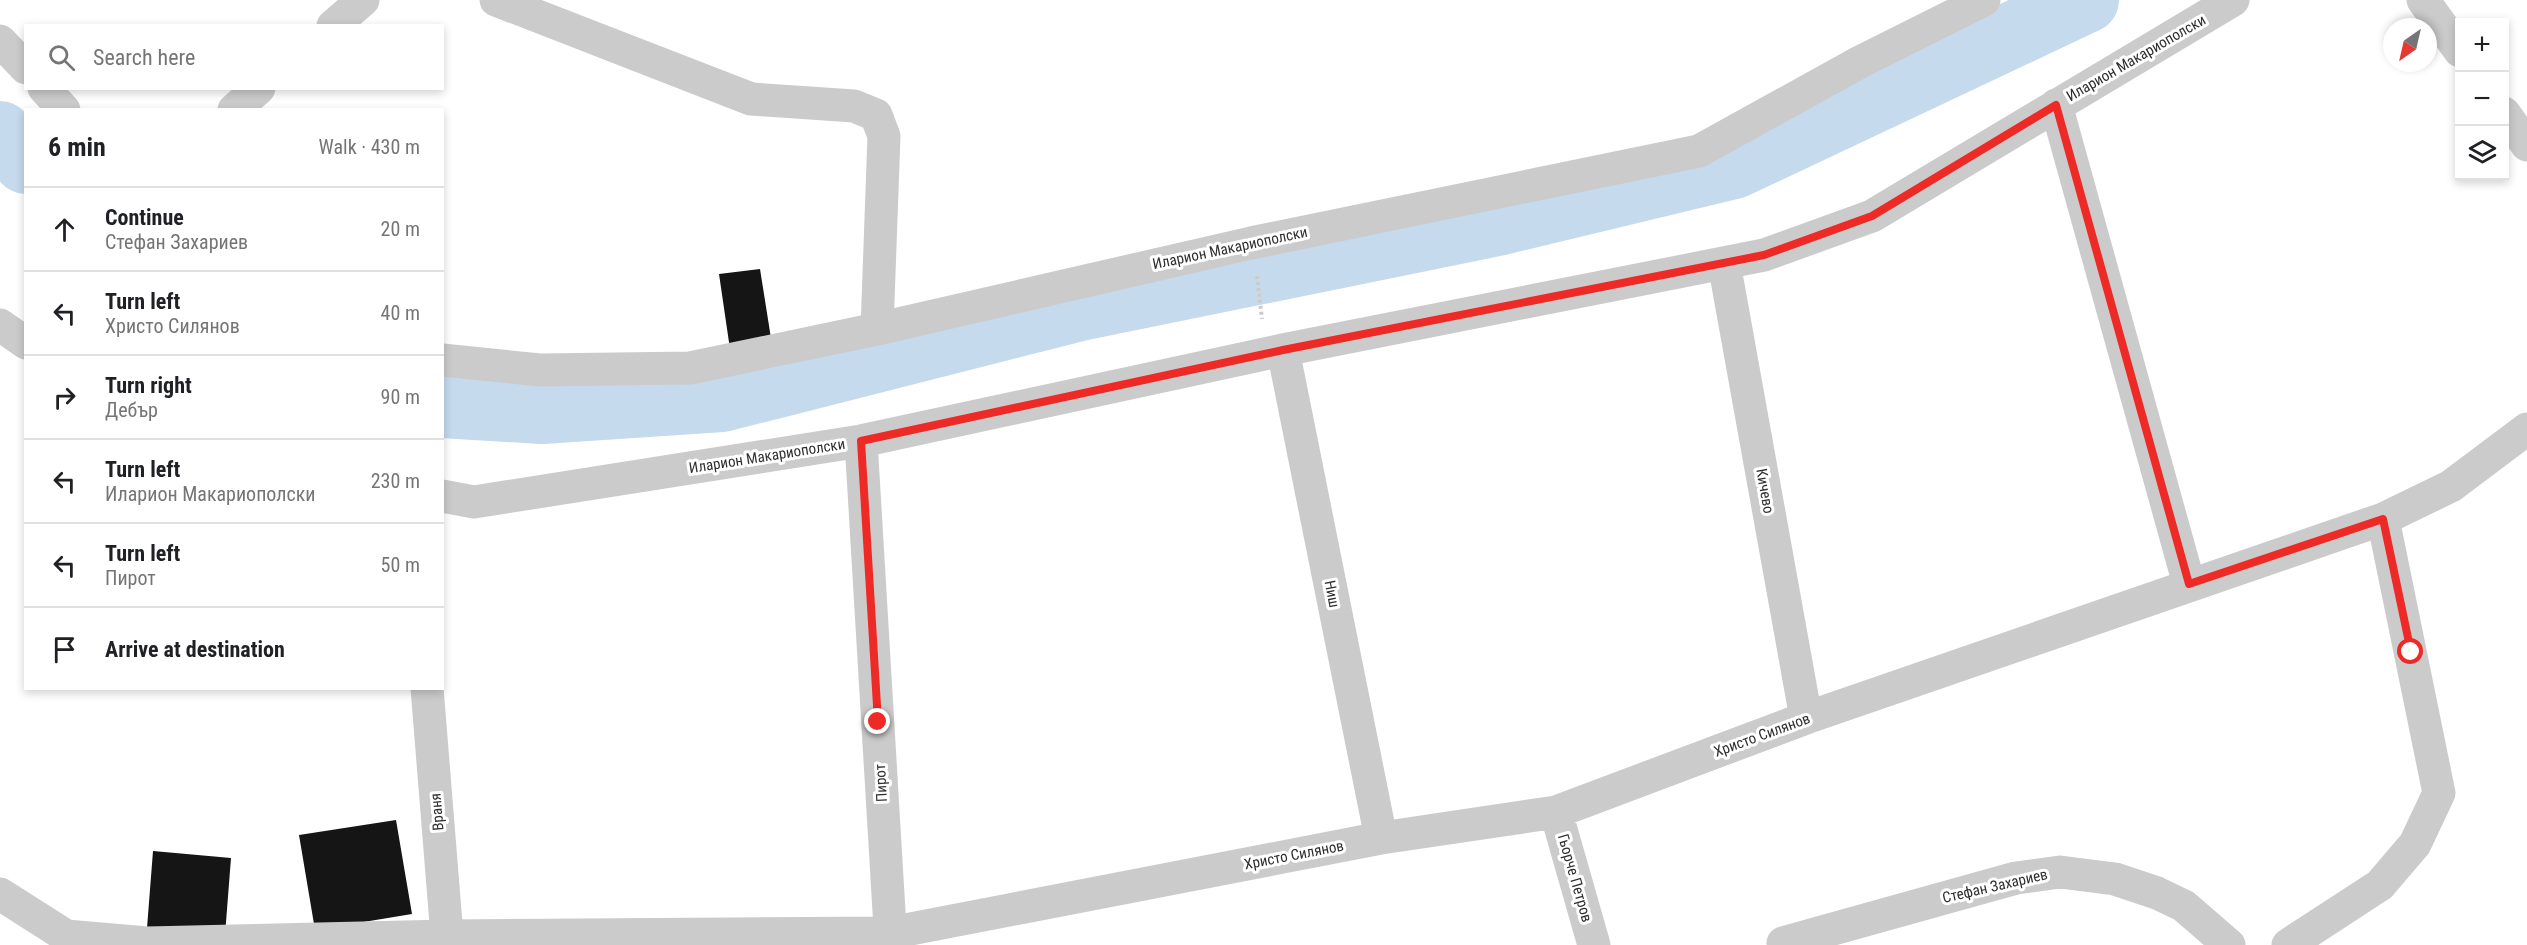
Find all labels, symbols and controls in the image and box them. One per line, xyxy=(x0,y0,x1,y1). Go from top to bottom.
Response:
street label: Иларион Макариополски xyxy=(2063,11,2209,105)
north arrow xyxy=(2383,18,2437,72)
map controls xyxy=(2455,18,2509,180)
button: + xyxy=(2455,18,2509,72)
search box xyxy=(24,24,444,90)
icon: search xyxy=(45,41,78,74)
text: Search here xyxy=(93,45,195,70)
button: − xyxy=(2455,72,2509,126)
button: layers xyxy=(2455,126,2509,180)
text: 6 min xyxy=(48,132,106,162)
text: Walk · 430 m xyxy=(319,135,420,159)
text: Continue xyxy=(105,205,184,230)
icon: ahead xyxy=(48,213,81,246)
text: 20 m xyxy=(381,217,420,241)
street label: Иларион Макариополски xyxy=(1151,223,1309,273)
text: Стефан Захариев xyxy=(105,230,248,254)
text: Turn left xyxy=(105,289,180,314)
icon: left xyxy=(48,297,81,330)
text: 40 m xyxy=(381,301,420,325)
text: Христо Силянов xyxy=(105,314,240,338)
text: Turn right xyxy=(105,373,192,398)
icon: right xyxy=(48,381,81,414)
text: 90 m xyxy=(381,385,420,409)
text: Дебър xyxy=(105,398,158,422)
street label: Иларион Макариополски xyxy=(688,435,846,477)
text: Turn left xyxy=(105,457,180,482)
icon: left xyxy=(48,465,81,498)
street label: Кичево xyxy=(1752,467,1778,515)
text: 230 m xyxy=(371,469,420,493)
text: Иларион Макариополски xyxy=(105,482,315,506)
text: Turn left xyxy=(105,541,180,566)
icon: left xyxy=(48,549,81,582)
text: 50 m xyxy=(381,553,420,577)
text: Пирот xyxy=(105,566,156,590)
street label: Ниш xyxy=(1321,579,1343,609)
icon: arrive xyxy=(48,633,81,666)
text: Arrive at destination xyxy=(105,637,285,662)
route start xyxy=(2397,638,2423,664)
route end xyxy=(864,708,890,734)
street label: Христо Силянов xyxy=(1711,709,1813,761)
street label: Пирот xyxy=(871,764,891,802)
street label: Враня xyxy=(426,792,448,832)
street label: Гьорче Петров xyxy=(1554,832,1596,924)
street label: Христо Силянов xyxy=(1243,837,1345,873)
street label: Стефан Захариев xyxy=(1941,865,2049,907)

